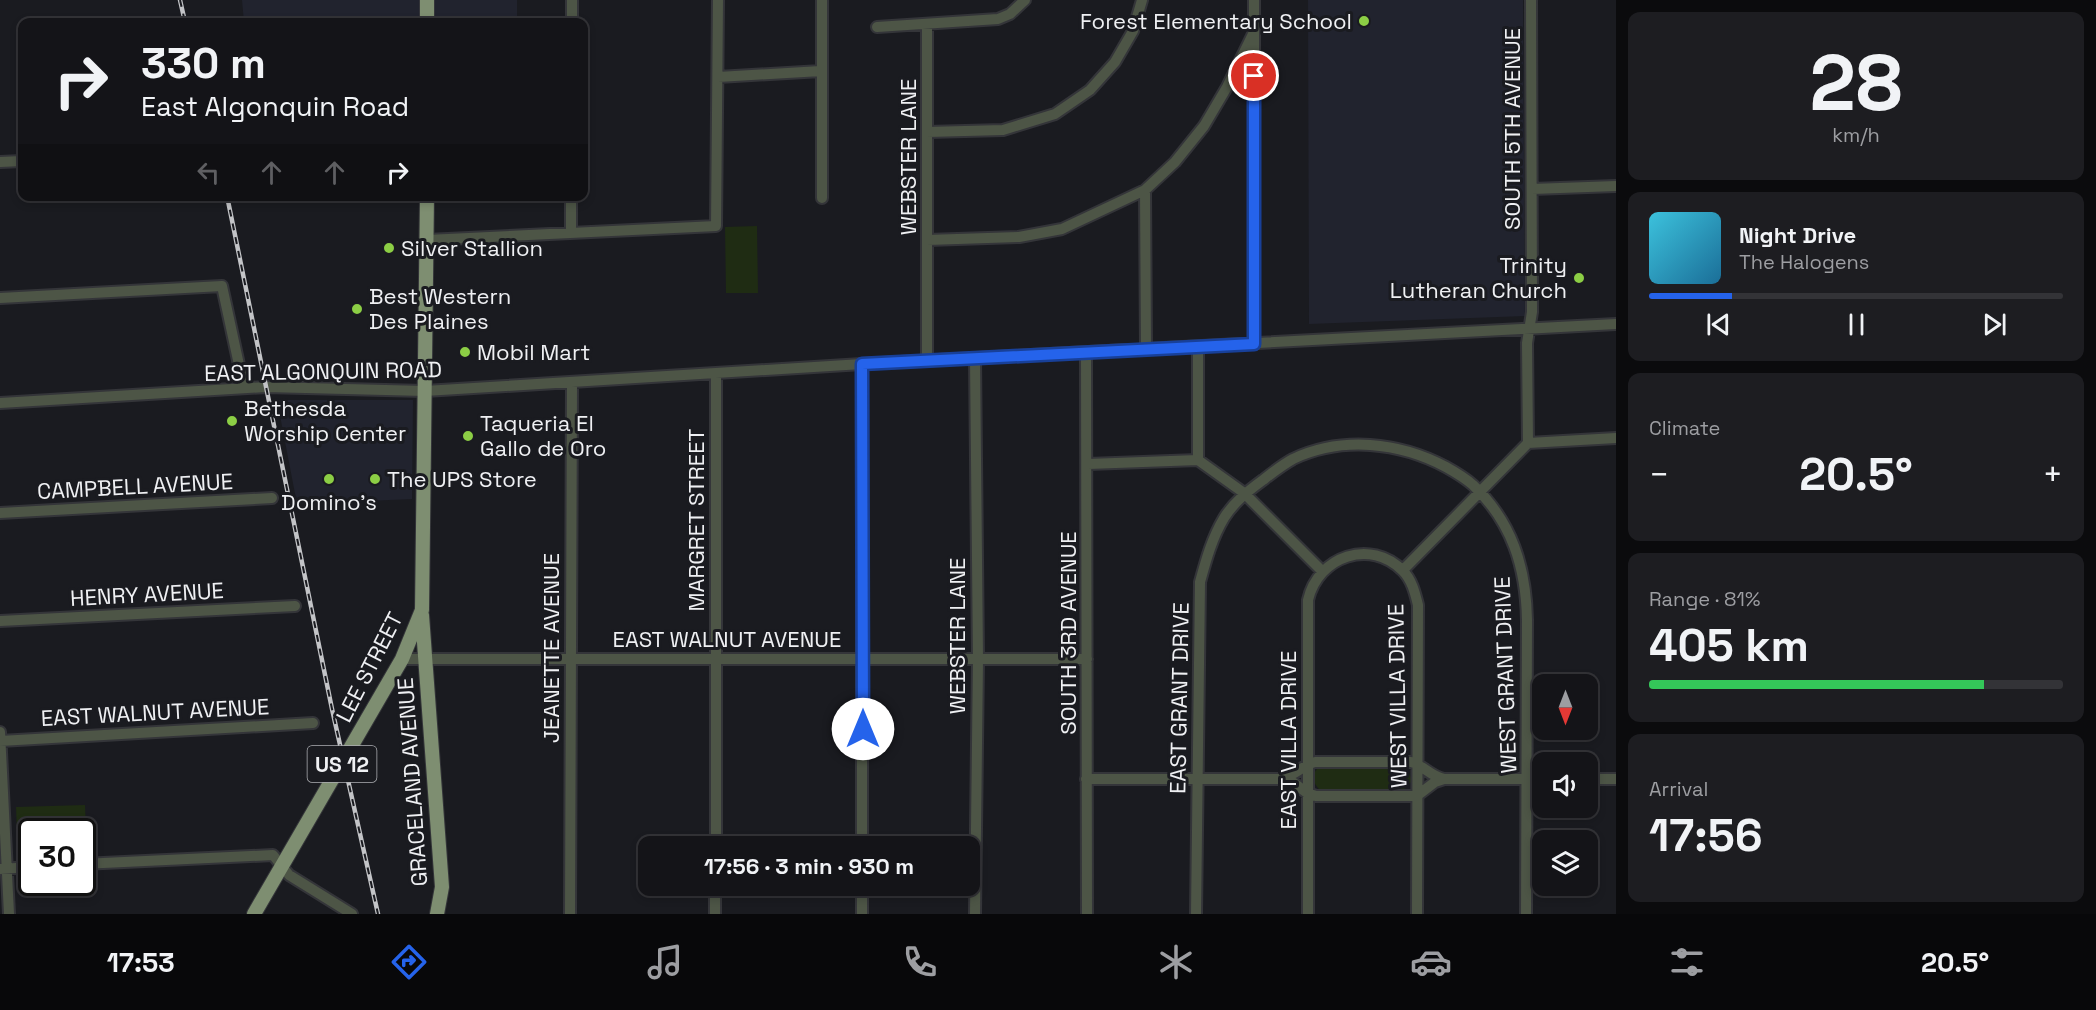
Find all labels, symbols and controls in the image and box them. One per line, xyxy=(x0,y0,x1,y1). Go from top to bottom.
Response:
place label: Forest Elementary School xyxy=(1080,7,1352,35)
marker: Forest Elementary School xyxy=(1357,14,1371,28)
street label: SOUTH 5TH AVENUE xyxy=(1498,28,1526,230)
text: 28 xyxy=(1809,33,1903,133)
text: 330 m xyxy=(141,37,266,90)
icon: right xyxy=(42,42,120,120)
pin xyxy=(1228,50,1279,101)
icon: arrive xyxy=(1237,59,1270,92)
street label: WEBSTER LANE xyxy=(894,79,922,235)
text: East Algonquin Road xyxy=(141,89,409,124)
text: km/h xyxy=(1832,122,1880,148)
icon: left xyxy=(192,156,225,189)
icon: ahead xyxy=(255,156,288,189)
icon: ahead xyxy=(318,156,351,189)
icon: right xyxy=(381,156,414,189)
text: Night Drive xyxy=(1739,221,1856,249)
place label: Silver Stallion xyxy=(401,234,543,262)
marker: Silver Stallion xyxy=(382,241,396,255)
text: The Halogens xyxy=(1739,249,1869,275)
place label: Trinity Lutheran Church xyxy=(1390,251,1567,304)
marker: Trinity Lutheran Church xyxy=(1572,271,1586,285)
place label: Best Western Des Plaines xyxy=(369,282,511,335)
marker: Best Western Des Plaines xyxy=(350,302,364,316)
icon: previous xyxy=(1702,308,1735,341)
icon: pause xyxy=(1840,308,1873,341)
icon: next xyxy=(1978,308,2011,341)
place label: Mobil Mart xyxy=(477,338,590,366)
marker: Mobil Mart xyxy=(458,345,472,359)
street label: EAST ALGONQUIN ROAD xyxy=(204,355,442,387)
place label: Bethesda Worship Center xyxy=(244,394,406,447)
place label: Taqueria El Gallo de Oro xyxy=(480,409,606,462)
marker: Bethesda Worship Center xyxy=(225,414,239,428)
text: Climate xyxy=(1649,415,1720,441)
street label: MARGRET STREET xyxy=(682,428,710,611)
marker: Taqueria El Gallo de Oro xyxy=(461,429,475,443)
text: 20.5° xyxy=(1799,446,1913,503)
text: − xyxy=(1649,454,1669,496)
text: + xyxy=(2043,454,2063,496)
place label: The UPS Store xyxy=(387,465,537,493)
street label: CAMPBELL AVENUE xyxy=(36,467,234,505)
marker: Domino's xyxy=(322,472,336,486)
marker: The UPS Store xyxy=(368,472,382,486)
place label: Domino's xyxy=(281,488,377,516)
street label: SOUTH 3RD AVENUE xyxy=(1054,531,1082,735)
street label: JEANETTE AVENUE xyxy=(537,553,565,743)
street label: WEBSTER LANE xyxy=(943,558,971,714)
street label: HENRY AVENUE xyxy=(69,576,225,612)
street label: WEST GRANT DRIVE xyxy=(1488,576,1522,774)
text: Range · 81% xyxy=(1649,586,1760,612)
street label: EAST GRANT DRIVE xyxy=(1163,602,1195,794)
street label: WEST VILLA DRIVE xyxy=(1381,604,1413,788)
street label: LEE STREET xyxy=(329,607,409,727)
text: 405 km xyxy=(1649,617,1809,674)
street label: EAST WALNUT AVENUE xyxy=(613,625,841,653)
street label: EAST VILLA DRIVE xyxy=(1274,651,1302,829)
north arrow xyxy=(1532,674,1598,740)
map controls xyxy=(1532,674,1598,896)
street label: GRACELAND AVENUE xyxy=(391,677,433,887)
street label: EAST WALNUT AVENUE xyxy=(40,692,270,732)
position arrow xyxy=(831,697,895,761)
road number: US 12 xyxy=(308,746,376,782)
button: sound xyxy=(1532,752,1598,818)
text: Arrival xyxy=(1649,776,1708,802)
text: 17:56 xyxy=(1649,807,1763,864)
speed limit sign: 30 xyxy=(18,818,96,896)
button: layers xyxy=(1532,830,1598,896)
text: 17:56 · 3 min · 930 m xyxy=(704,852,914,880)
icon: directions xyxy=(388,941,430,983)
icon: music xyxy=(644,941,686,983)
icon: phone xyxy=(899,941,941,983)
icon: climate xyxy=(1155,941,1197,983)
icon: car xyxy=(1410,941,1452,983)
icon: filters xyxy=(1666,941,1708,983)
text: 17:53 xyxy=(107,945,175,980)
text: 20.5° xyxy=(1921,945,1989,980)

